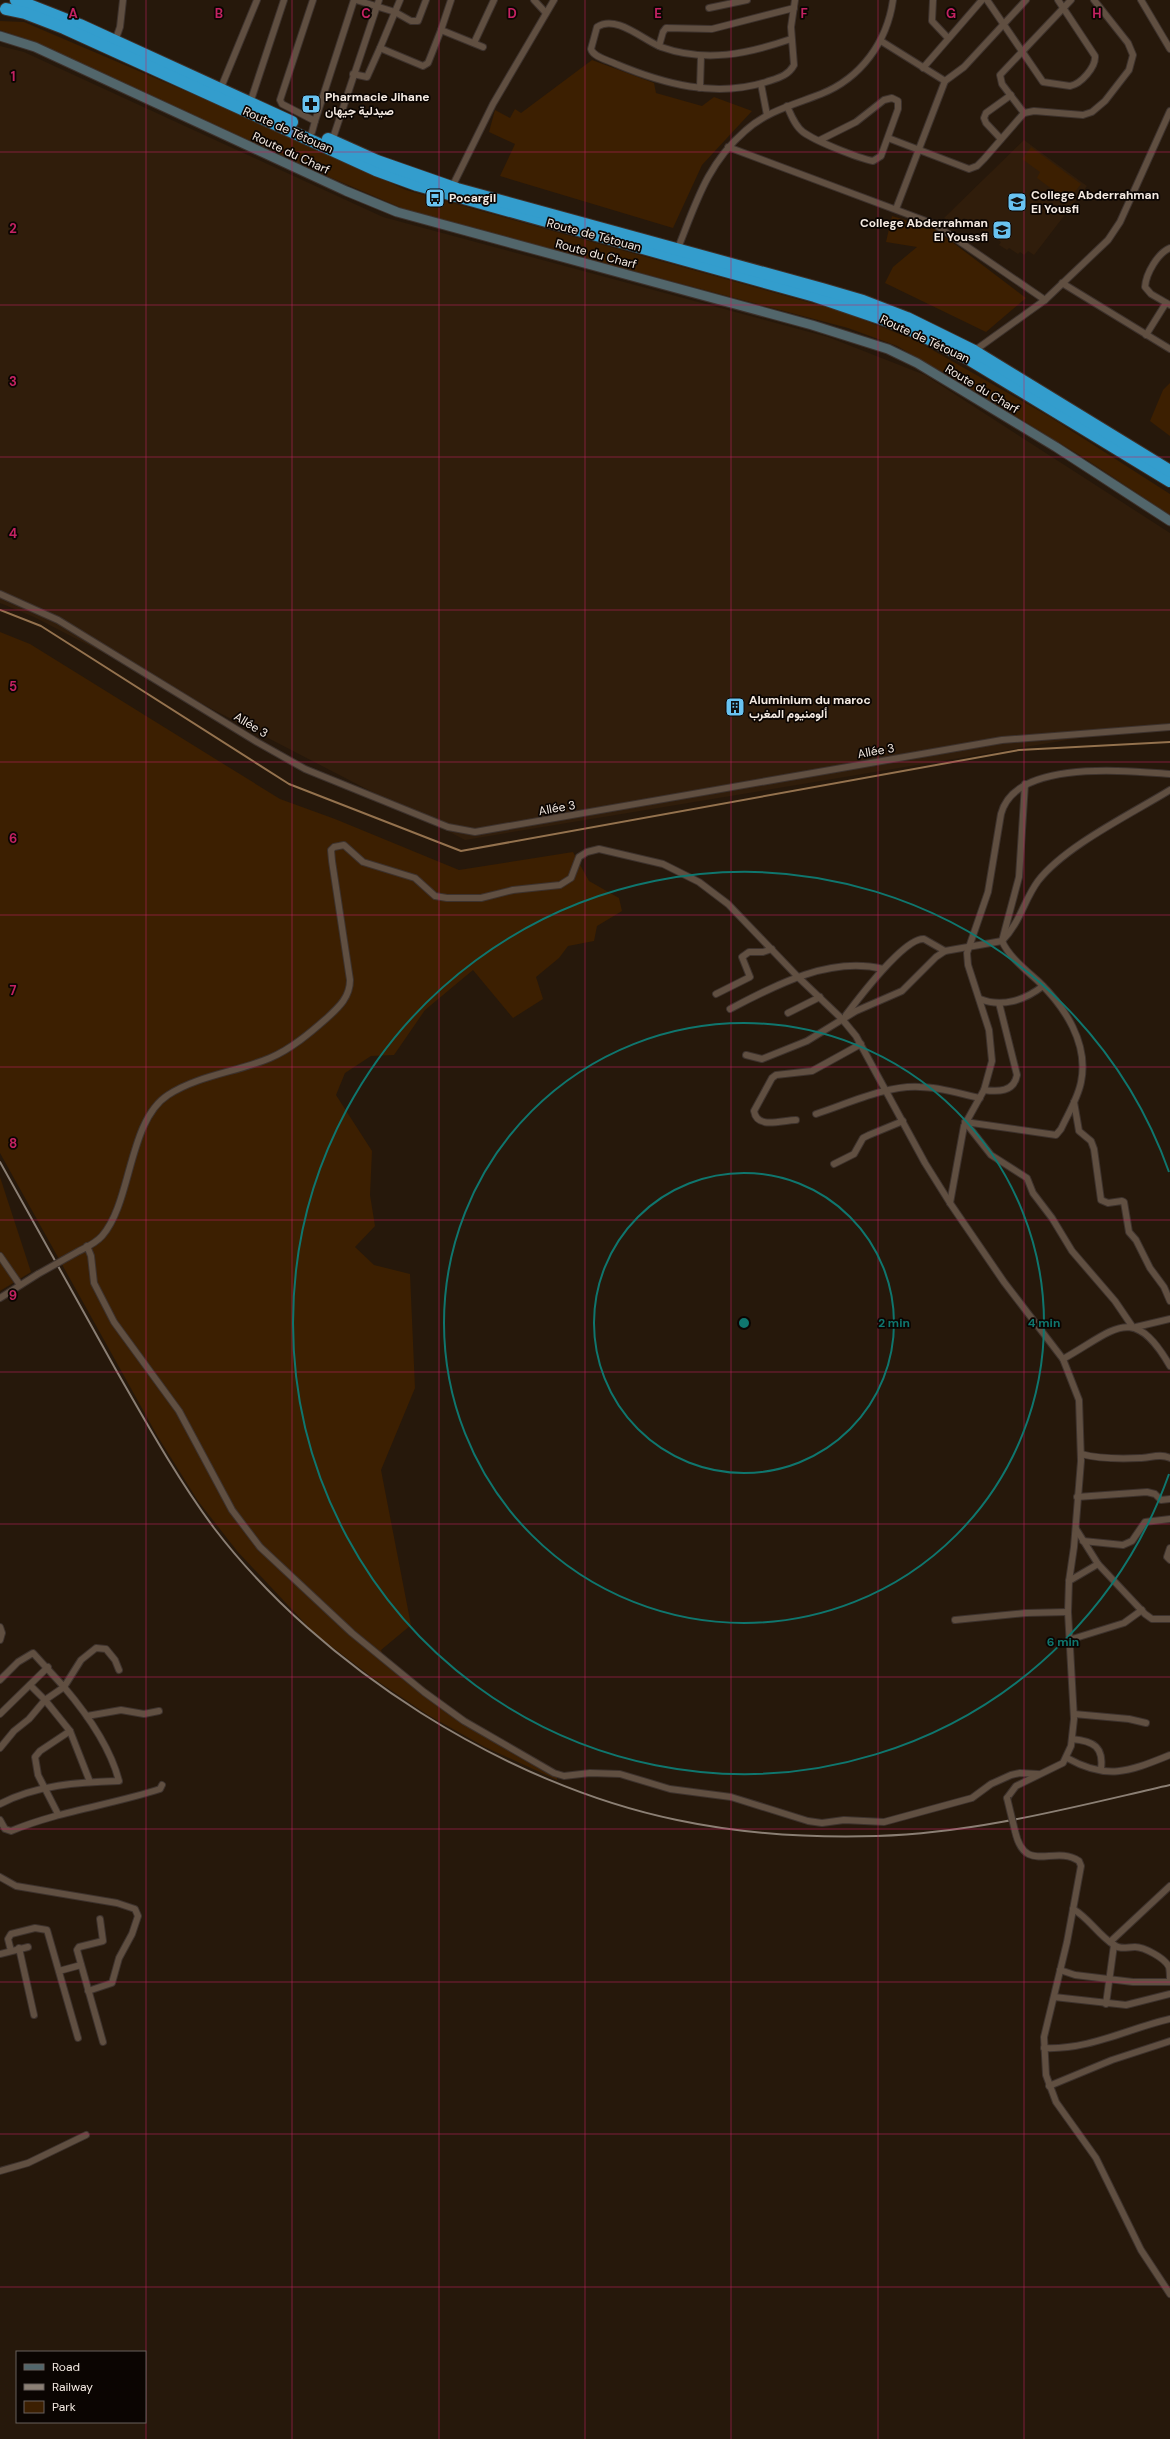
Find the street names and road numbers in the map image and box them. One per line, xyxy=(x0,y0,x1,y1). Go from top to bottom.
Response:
street label: Route de Tétouan xyxy=(240,103,336,157)
street label: Route du Charf xyxy=(250,128,332,178)
street label: Route de Tétouan xyxy=(545,215,643,255)
street label: Route du Charf xyxy=(554,235,638,273)
street label: Route de Tétouan xyxy=(878,311,972,367)
street label: Route du Charf xyxy=(942,361,1022,417)
street label: Allée 3 xyxy=(231,709,271,741)
street label: Allée 3 xyxy=(856,740,896,762)
street label: Allée 3 xyxy=(537,797,577,819)

